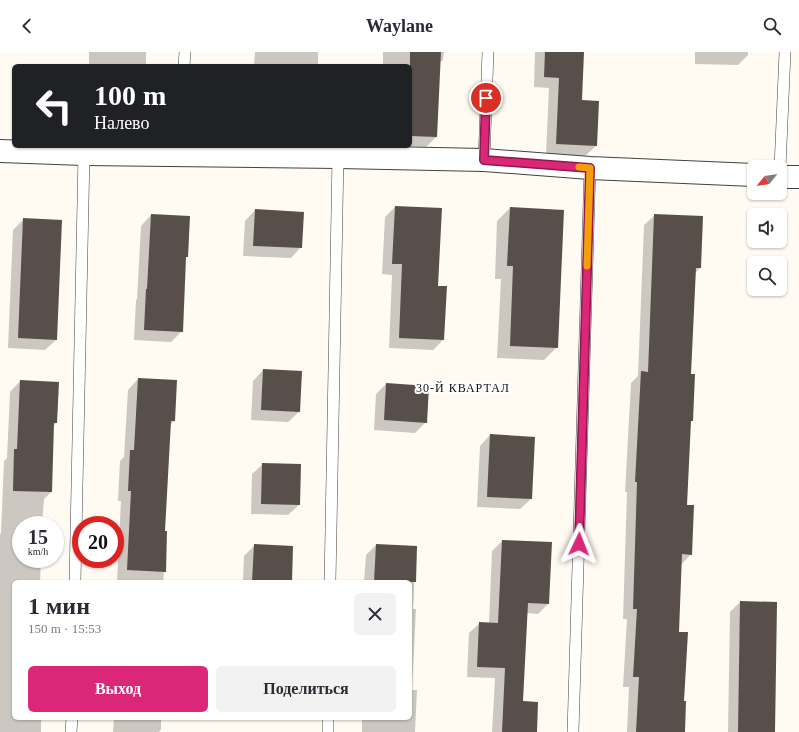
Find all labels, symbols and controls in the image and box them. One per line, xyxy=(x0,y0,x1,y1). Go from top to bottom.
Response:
icon: back xyxy=(16,15,38,37)
icon: search xyxy=(761,15,783,37)
text: Waylane xyxy=(366,16,433,36)
icon: left xyxy=(28,80,80,132)
text: 100 m xyxy=(94,80,166,111)
pin xyxy=(469,81,503,115)
icon: arrive xyxy=(475,87,497,109)
text: Налево xyxy=(94,113,150,133)
north arrow xyxy=(747,160,787,200)
map controls xyxy=(747,160,787,296)
button: sound xyxy=(747,208,787,248)
button: search xyxy=(747,256,787,296)
district label: 30-Й КВАРТАЛ xyxy=(416,381,510,395)
speed limit sign: 20 xyxy=(72,516,124,568)
position arrow xyxy=(558,523,600,565)
text: 15 xyxy=(28,526,48,548)
text: km/h xyxy=(28,546,48,557)
text: 1 мин xyxy=(28,593,90,619)
button: close xyxy=(354,593,396,635)
text: 150 m · 15:53 xyxy=(28,621,101,636)
button: Выход xyxy=(28,666,208,712)
button: Поделиться xyxy=(216,666,396,712)

